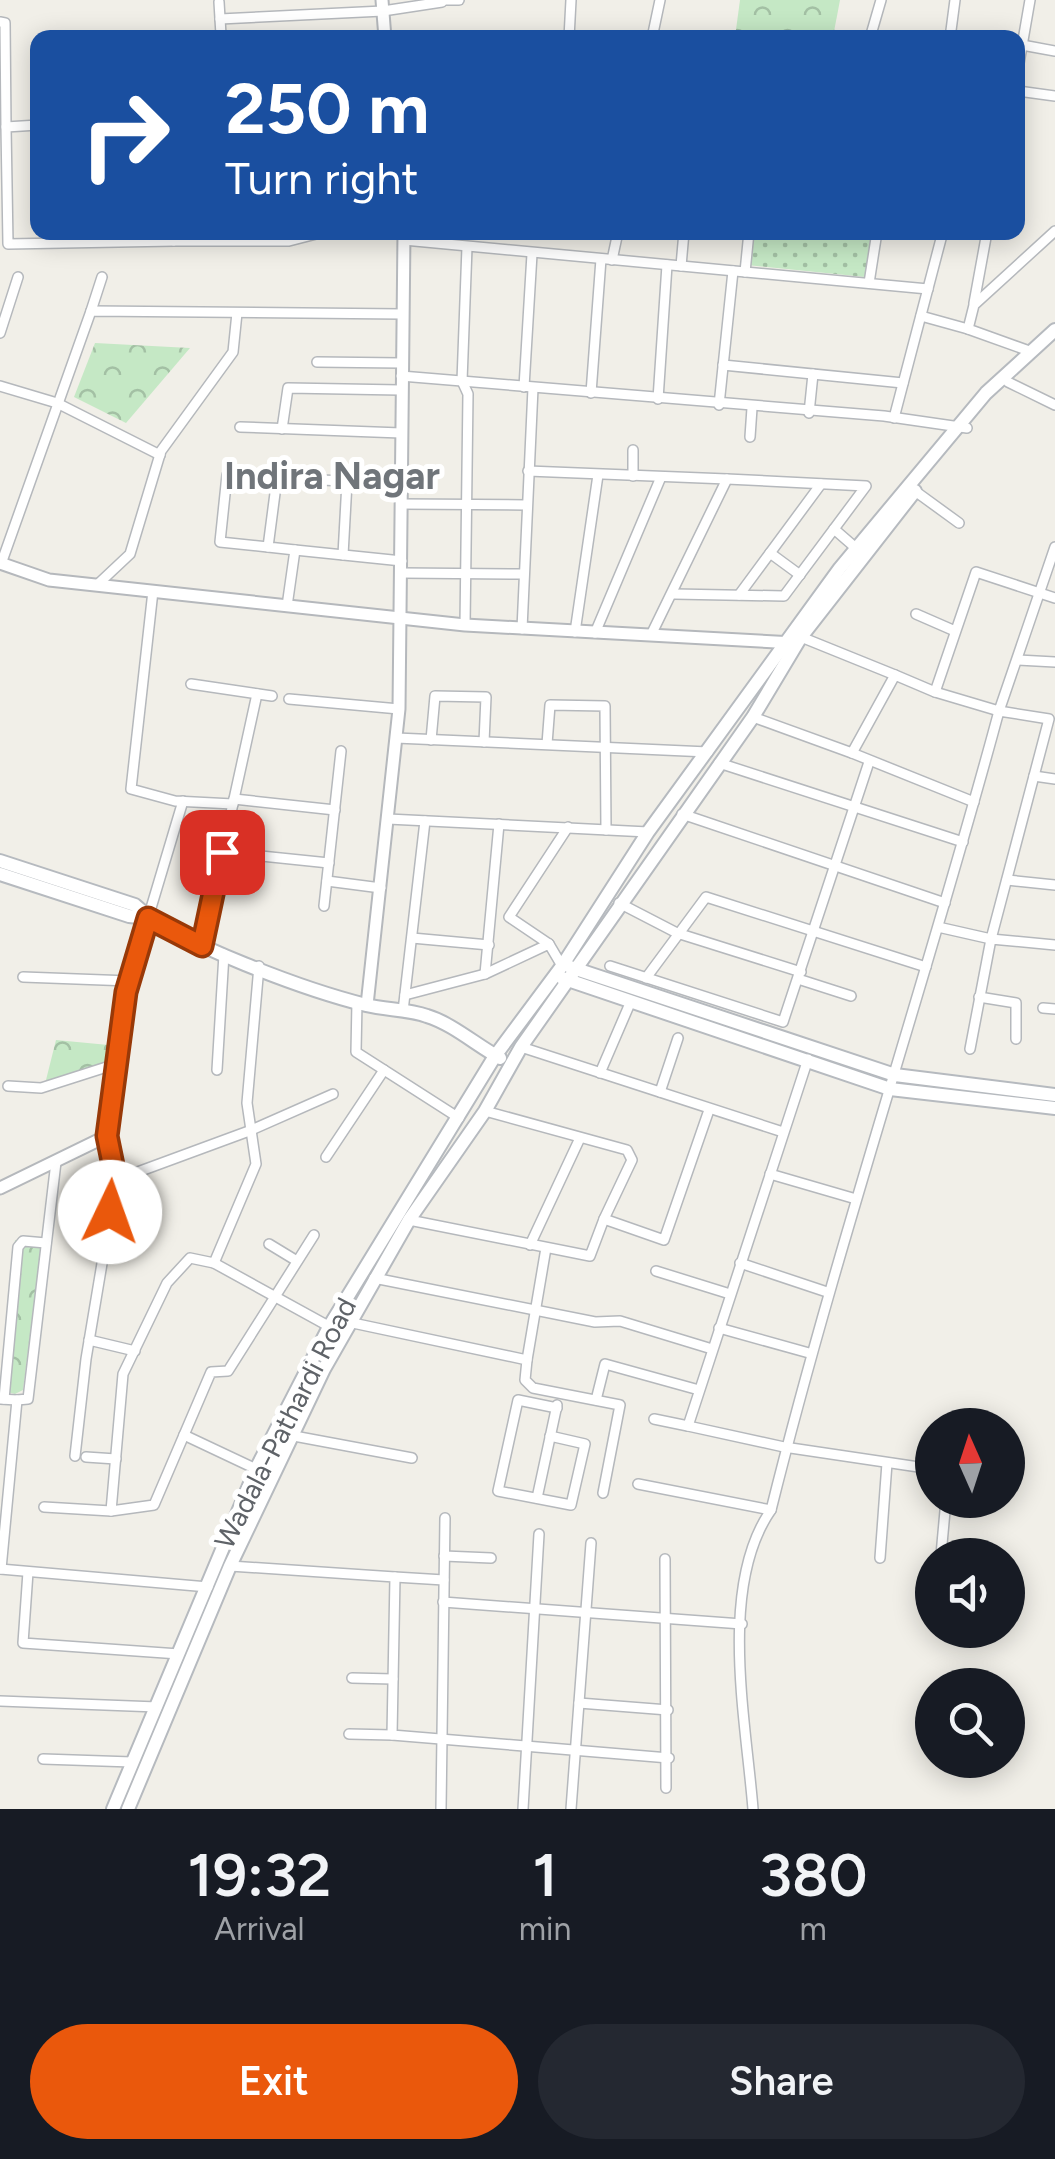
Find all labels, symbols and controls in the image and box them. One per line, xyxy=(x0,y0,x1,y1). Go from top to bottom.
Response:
text: 250 m xyxy=(225,66,429,151)
icon: right xyxy=(60,70,190,200)
text: Turn right xyxy=(225,151,418,205)
district label: Indira Nagar xyxy=(224,453,440,499)
pin xyxy=(180,810,265,895)
icon: arrive xyxy=(195,825,250,880)
position arrow xyxy=(58,1160,162,1264)
street label: Wadala-Pathardi Road xyxy=(207,1292,363,1554)
north arrow xyxy=(915,1408,1025,1518)
map controls xyxy=(915,1408,1025,1778)
button: sound xyxy=(915,1538,1025,1648)
button: search xyxy=(915,1668,1025,1778)
text: 19:32 xyxy=(188,1839,331,1911)
text: 1 xyxy=(533,1839,558,1911)
text: 380 xyxy=(759,1839,867,1911)
text: Arrival xyxy=(214,1910,305,1948)
text: min xyxy=(519,1910,571,1948)
text: m xyxy=(800,1910,827,1948)
button: Exit xyxy=(30,2024,518,2139)
button: Share xyxy=(538,2024,1025,2139)

